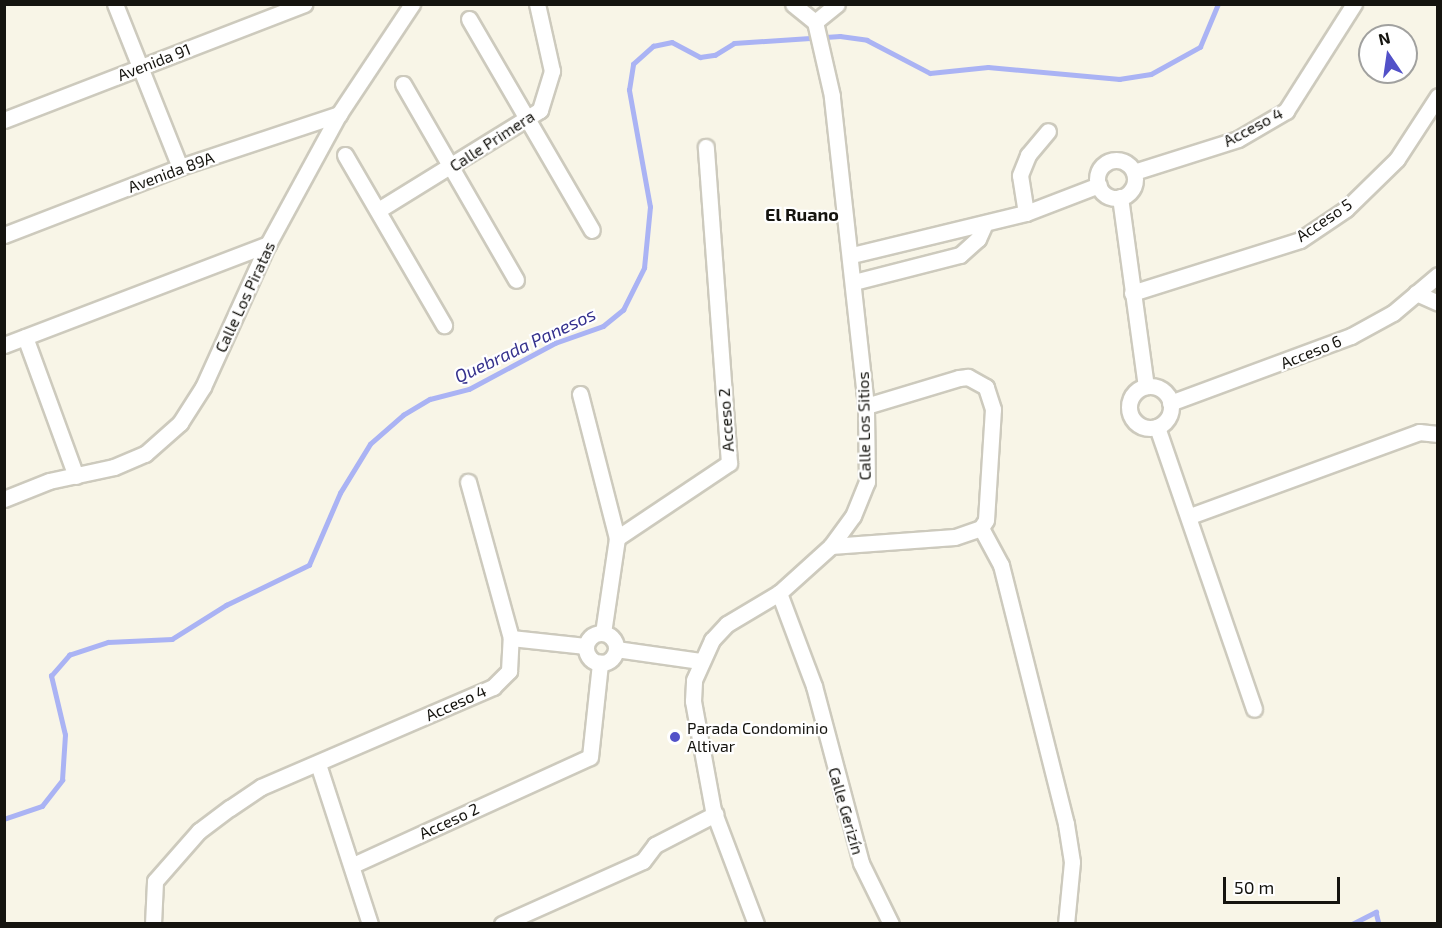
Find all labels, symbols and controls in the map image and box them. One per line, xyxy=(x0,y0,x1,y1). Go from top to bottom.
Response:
north arrow xyxy=(1358,24,1418,84)
text: N xyxy=(1377,27,1392,48)
street label: Avenida 91 xyxy=(115,39,193,85)
street label: Acceso 4 xyxy=(1220,103,1286,151)
street label: Calle Primera xyxy=(446,106,538,176)
street label: Avenida 89A xyxy=(125,148,217,196)
street label: Acceso 5 xyxy=(1292,194,1356,246)
district label: El Ruano xyxy=(765,203,839,225)
street label: Calle Los Piratas xyxy=(211,238,279,356)
water label: Quebrada Panesos xyxy=(451,303,599,387)
street label: Acceso 6 xyxy=(1278,331,1344,373)
street label: Calle Los Sitios xyxy=(853,371,875,481)
street label: Acceso 2 xyxy=(714,388,738,452)
street label: Acceso 4 xyxy=(423,681,489,725)
place label: Parada Condominio Altivar xyxy=(687,718,828,756)
marker: Parada Condominio Altivar xyxy=(668,730,682,744)
street label: Calle Gerizín xyxy=(824,765,868,857)
street label: Acceso 2 xyxy=(416,799,482,843)
scale bar xyxy=(1226,865,1343,903)
text: 50 m xyxy=(1234,876,1274,898)

